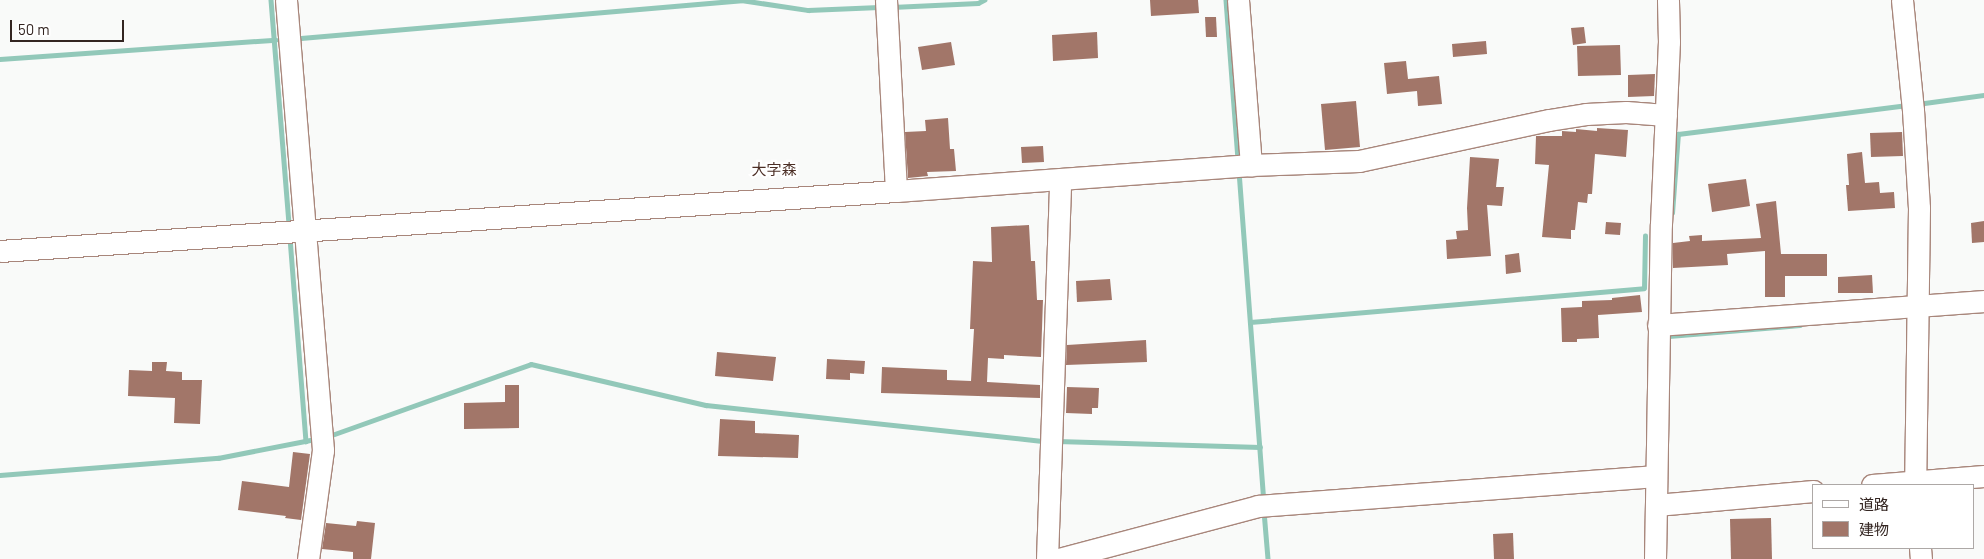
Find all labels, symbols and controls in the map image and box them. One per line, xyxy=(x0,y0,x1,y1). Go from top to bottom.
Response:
scale bar xyxy=(12,10,126,42)
text: 50 m xyxy=(18,20,50,38)
district label: 大字森 xyxy=(752,161,796,179)
legend xyxy=(1812,484,1974,549)
text: 道路 xyxy=(1859,495,1889,513)
text: 建物 xyxy=(1859,520,1889,538)

